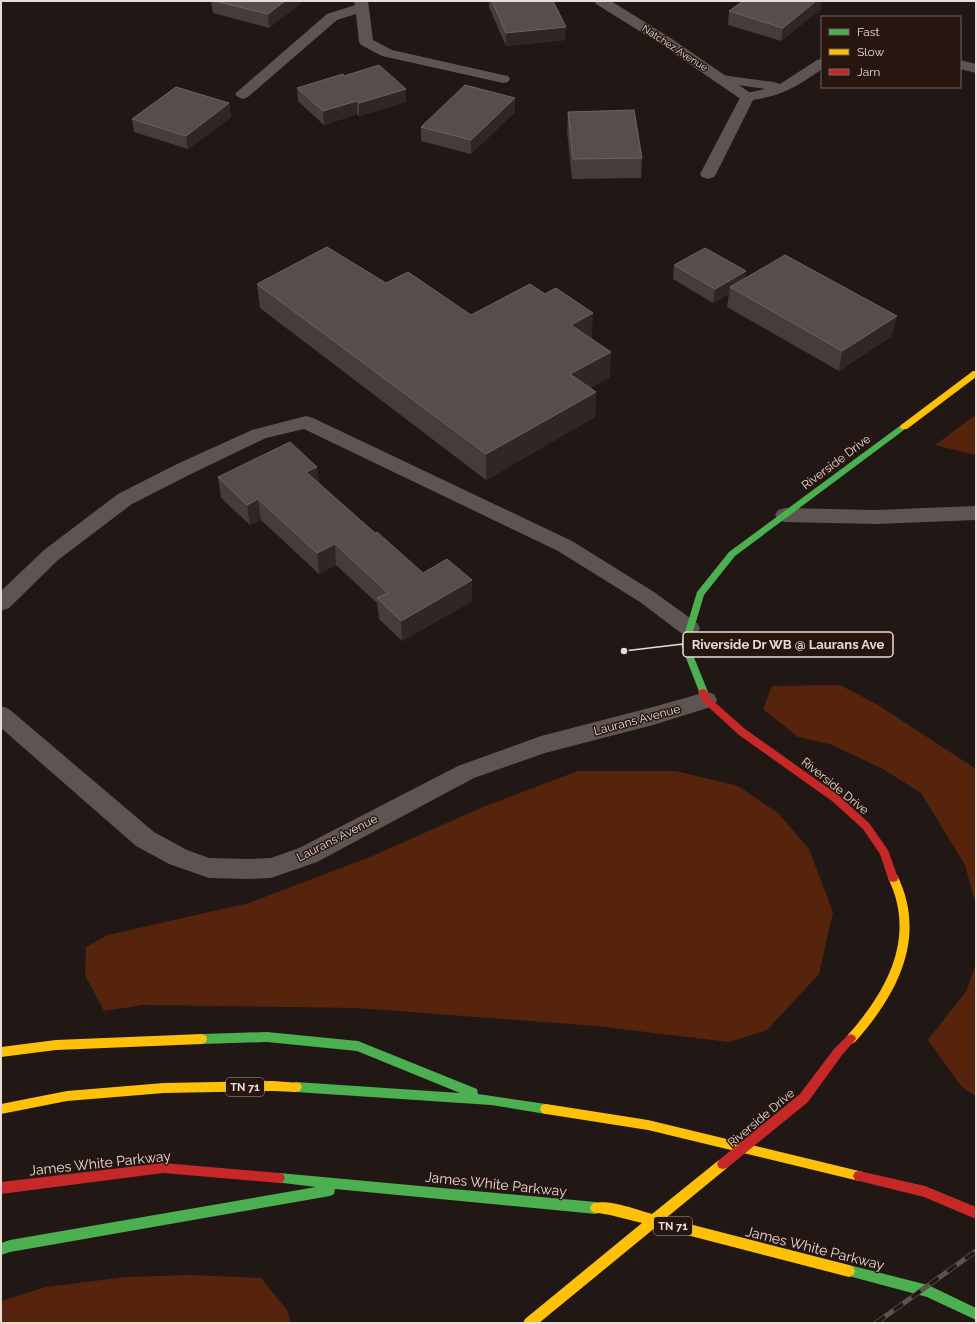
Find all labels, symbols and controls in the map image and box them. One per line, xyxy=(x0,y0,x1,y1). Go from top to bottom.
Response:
legend xyxy=(821,16,961,88)
street label: Natchez Avenue xyxy=(640,23,710,73)
text: Fast xyxy=(857,25,880,39)
text: Slow xyxy=(857,45,884,59)
text: Jam xyxy=(857,65,880,79)
street label: Riverside Drive xyxy=(799,432,873,492)
callout: Riverside Dr WB @ Laurans Ave xyxy=(683,632,893,657)
text: Riverside Dr WB @ Laurans Ave xyxy=(692,637,885,652)
street label: Laurans Avenue xyxy=(592,702,682,738)
street label: Riverside Drive xyxy=(799,755,871,817)
street label: Laurans Avenue xyxy=(294,812,380,864)
road number: TN 71 xyxy=(226,1078,264,1096)
street label: Riverside Drive xyxy=(725,1086,797,1150)
street label: James White Parkway xyxy=(28,1148,172,1178)
street label: James White Parkway xyxy=(424,1169,568,1199)
road number: TN 71 xyxy=(654,1217,692,1235)
street label: James White Parkway xyxy=(744,1223,886,1273)

